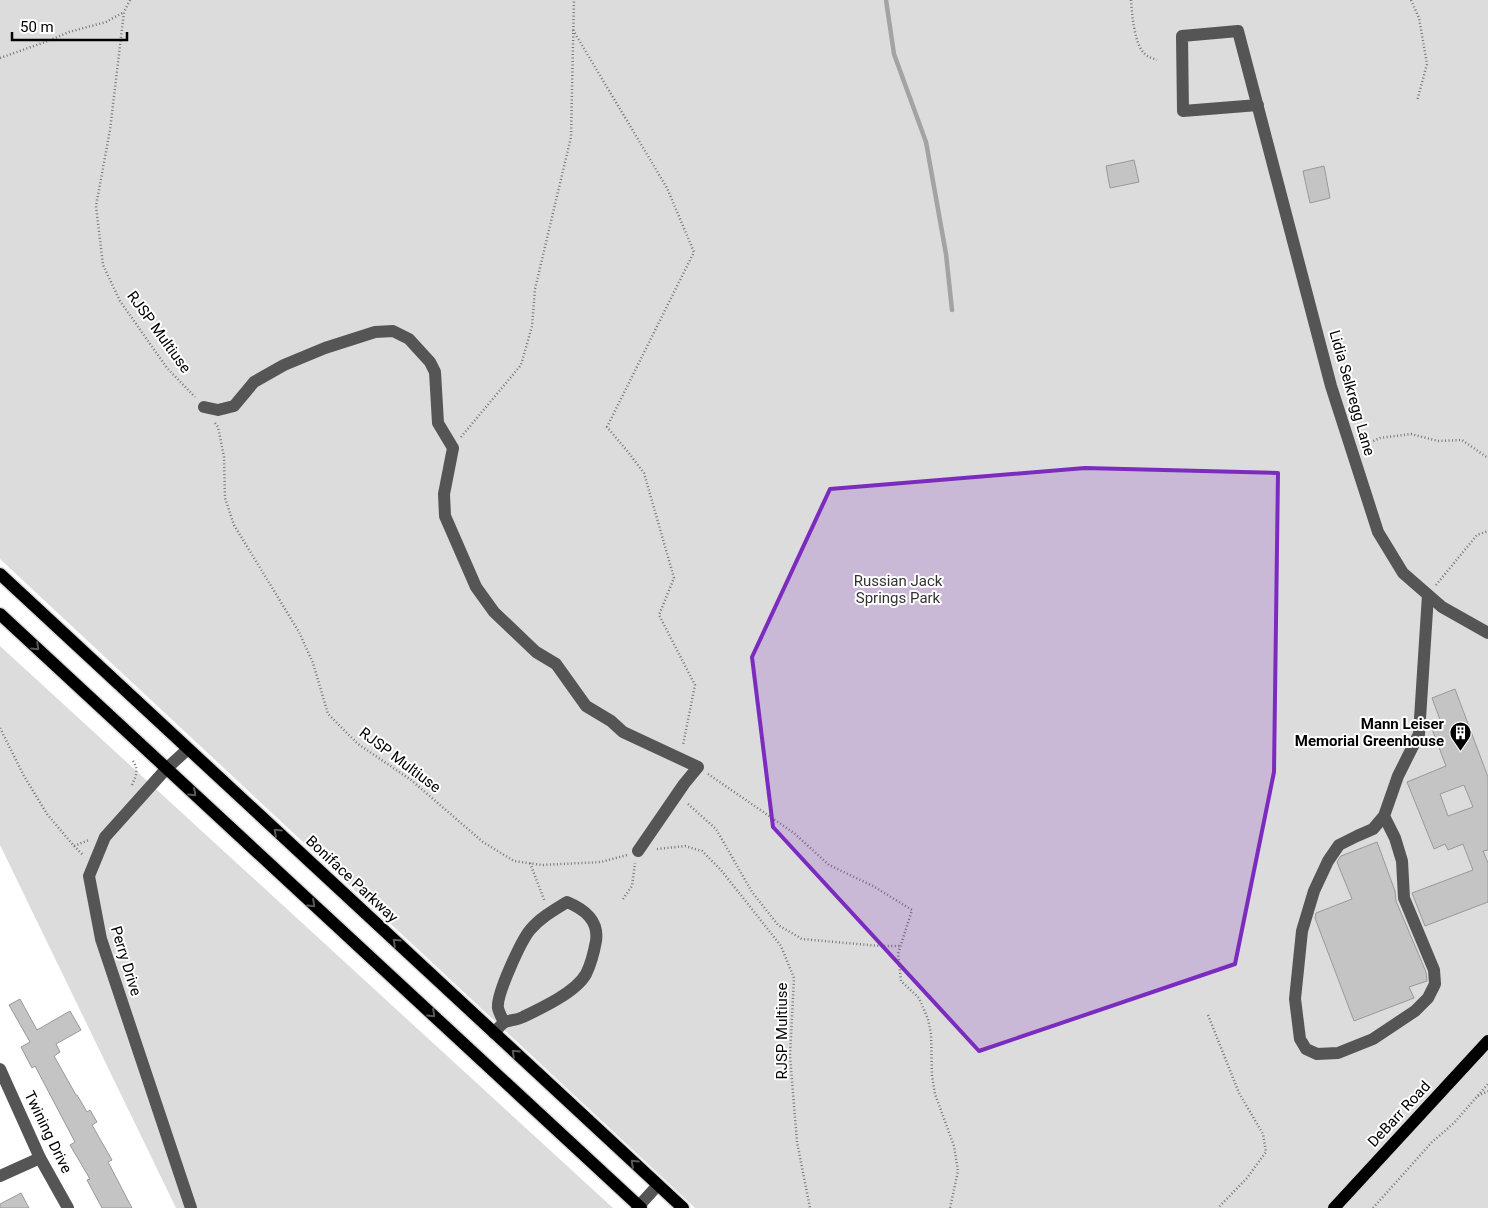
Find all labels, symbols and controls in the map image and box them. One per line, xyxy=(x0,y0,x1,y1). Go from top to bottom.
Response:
scale bar xyxy=(12,10,128,42)
text: 50 m xyxy=(20,18,54,36)
street label: RJSP Multiuse xyxy=(123,287,195,377)
street label: Lidia Selkregg Lane xyxy=(1325,328,1379,458)
park label: Russian Jack Springs Park xyxy=(854,572,943,607)
one-way arrow xyxy=(30,641,39,650)
place label: Mann Leiser Memorial Greenhouse xyxy=(1295,715,1444,750)
building icon: Mann Leiser Memorial Greenhouse xyxy=(1448,721,1472,752)
street label: RJSP Multiuse xyxy=(356,724,444,796)
one-way arrow xyxy=(187,787,196,796)
one-way arrow xyxy=(273,829,282,838)
street label: Boniface Parkway xyxy=(302,832,402,926)
one-way arrow xyxy=(307,898,316,907)
street label: Perry Drive xyxy=(107,924,145,998)
one-way arrow xyxy=(393,939,402,948)
street label: RJSP Multiuse xyxy=(773,982,791,1080)
one-way arrow xyxy=(426,1008,435,1017)
one-way arrow xyxy=(512,1049,521,1058)
street label: DeBarr Road xyxy=(1364,1077,1434,1151)
street label: Twining Drive xyxy=(20,1088,76,1176)
one-way arrow xyxy=(631,1160,640,1169)

